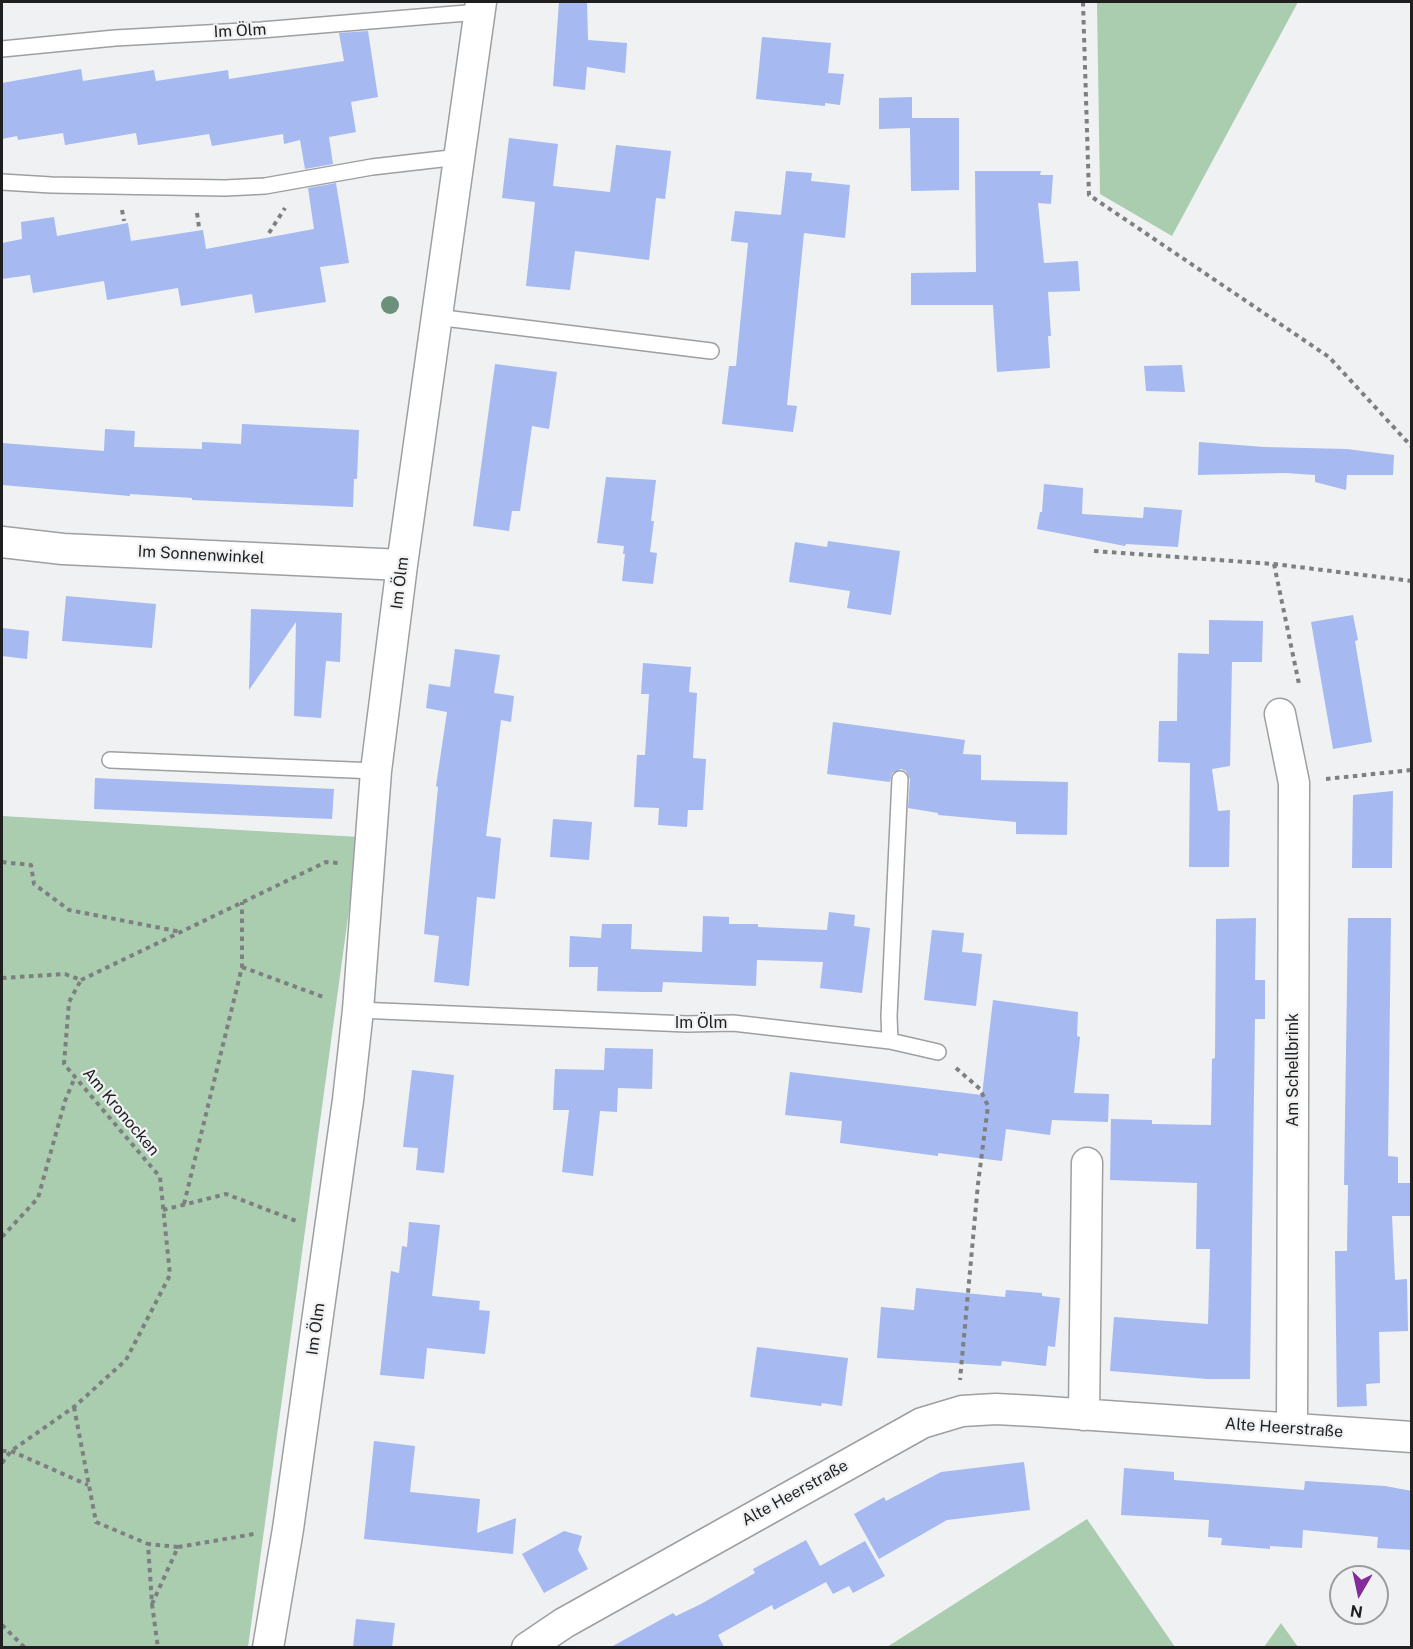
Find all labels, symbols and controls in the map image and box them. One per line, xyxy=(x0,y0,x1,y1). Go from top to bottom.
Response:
street label: Im Ölm xyxy=(213,20,267,42)
street label: Im Sonnenwinkel xyxy=(137,542,265,568)
street label: Im Ölm xyxy=(387,556,413,610)
street label: Im Ölm xyxy=(675,1013,727,1033)
street label: Am Schellbrink xyxy=(1283,1013,1303,1127)
street label: Am Kronocken xyxy=(79,1064,163,1160)
street label: Im Ölm xyxy=(303,1302,329,1356)
street label: Alte Heerstraße xyxy=(1224,1414,1344,1442)
street label: Alte Heerstraße xyxy=(739,1456,851,1530)
north arrow xyxy=(1329,1565,1389,1625)
text: N xyxy=(1349,1601,1364,1622)

